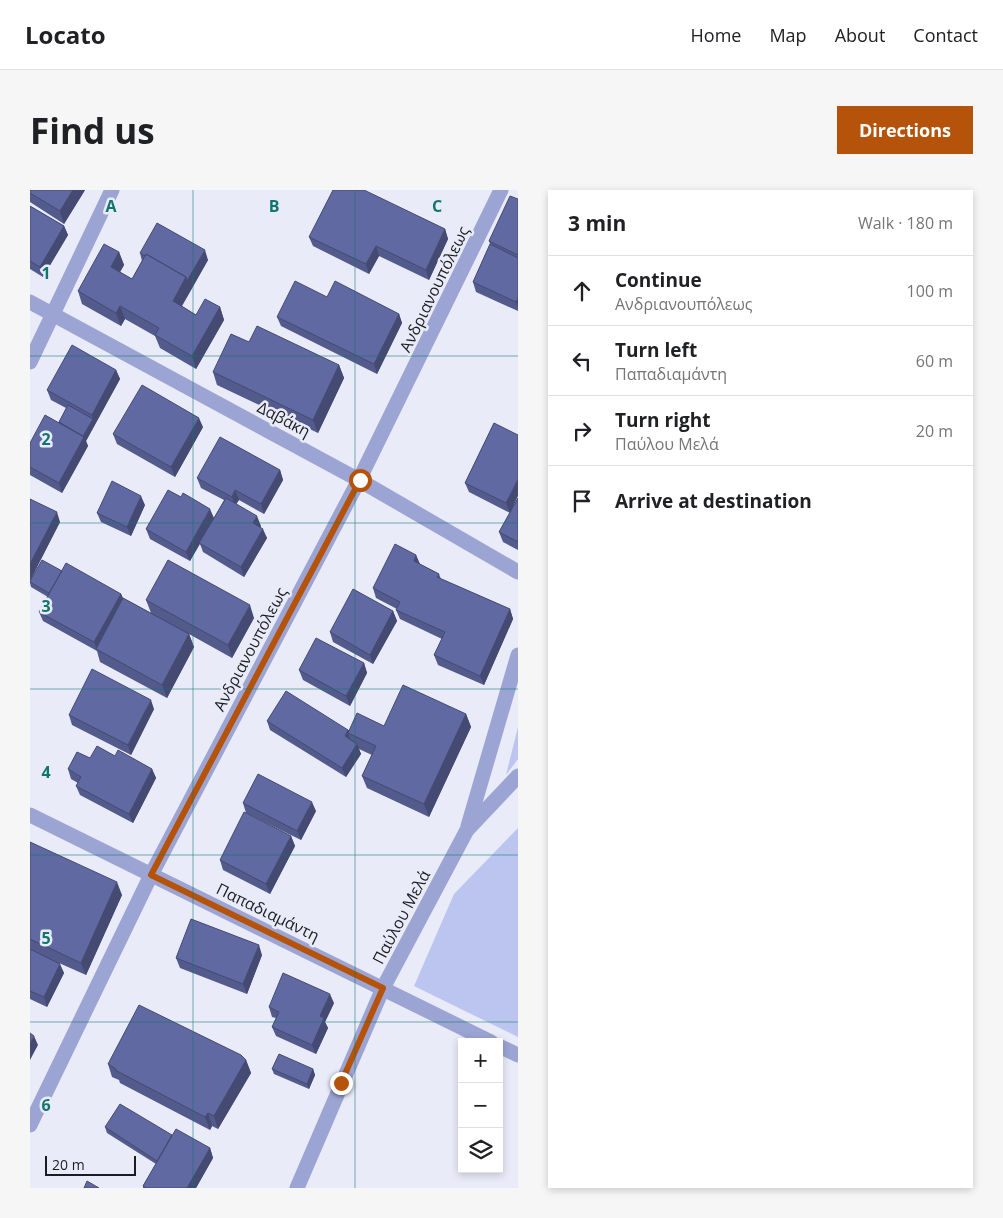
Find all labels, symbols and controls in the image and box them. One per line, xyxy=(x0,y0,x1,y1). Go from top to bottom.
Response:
text: Locato xyxy=(25,18,106,51)
text: Home xyxy=(691,23,741,47)
text: Map xyxy=(769,23,807,47)
text: About xyxy=(835,23,885,47)
text: Contact xyxy=(913,23,978,47)
button: Directions xyxy=(837,106,973,154)
text: Find us xyxy=(30,107,155,154)
text: A xyxy=(105,195,117,217)
text: B xyxy=(269,195,279,217)
text: C xyxy=(432,195,442,217)
text: 3 min xyxy=(568,209,626,237)
text: Walk · 180 m xyxy=(858,212,953,234)
street label: Ανδριανουπόλεως xyxy=(394,222,474,356)
text: 1 xyxy=(41,262,51,284)
text: Continue xyxy=(615,267,702,293)
icon: ahead xyxy=(568,277,596,305)
text: 100 m xyxy=(907,280,953,302)
text: Ανδριανουπόλεως xyxy=(615,293,753,315)
text: Turn left xyxy=(615,337,697,363)
icon: left xyxy=(568,347,596,375)
text: 60 m xyxy=(916,350,953,372)
text: Παπαδιαμάντη xyxy=(615,363,727,385)
street label: Δαβάκη xyxy=(254,396,314,442)
text: Turn right xyxy=(615,407,710,433)
icon: right xyxy=(568,417,596,445)
text: 20 m xyxy=(916,420,953,442)
text: 2 xyxy=(41,428,51,450)
text: Παύλου Μελά xyxy=(615,433,719,455)
route start xyxy=(349,469,372,492)
icon: arrive xyxy=(568,487,596,515)
text: Arrive at destination xyxy=(615,488,812,514)
street label: Ανδριανουπόλεως xyxy=(208,583,292,715)
text: 3 xyxy=(41,595,51,617)
text: 4 xyxy=(41,761,51,783)
street label: Παύλου Μελά xyxy=(367,866,435,968)
street label: Παπαδιαμάντη xyxy=(213,878,323,946)
text: 5 xyxy=(41,927,51,949)
map controls xyxy=(458,1038,503,1173)
button: + xyxy=(458,1038,503,1083)
route end xyxy=(330,1072,353,1095)
button: − xyxy=(458,1083,503,1128)
text: 6 xyxy=(41,1094,51,1116)
button: layers xyxy=(458,1128,503,1173)
scale bar xyxy=(45,1153,136,1176)
text: 20 m xyxy=(52,1155,85,1174)

